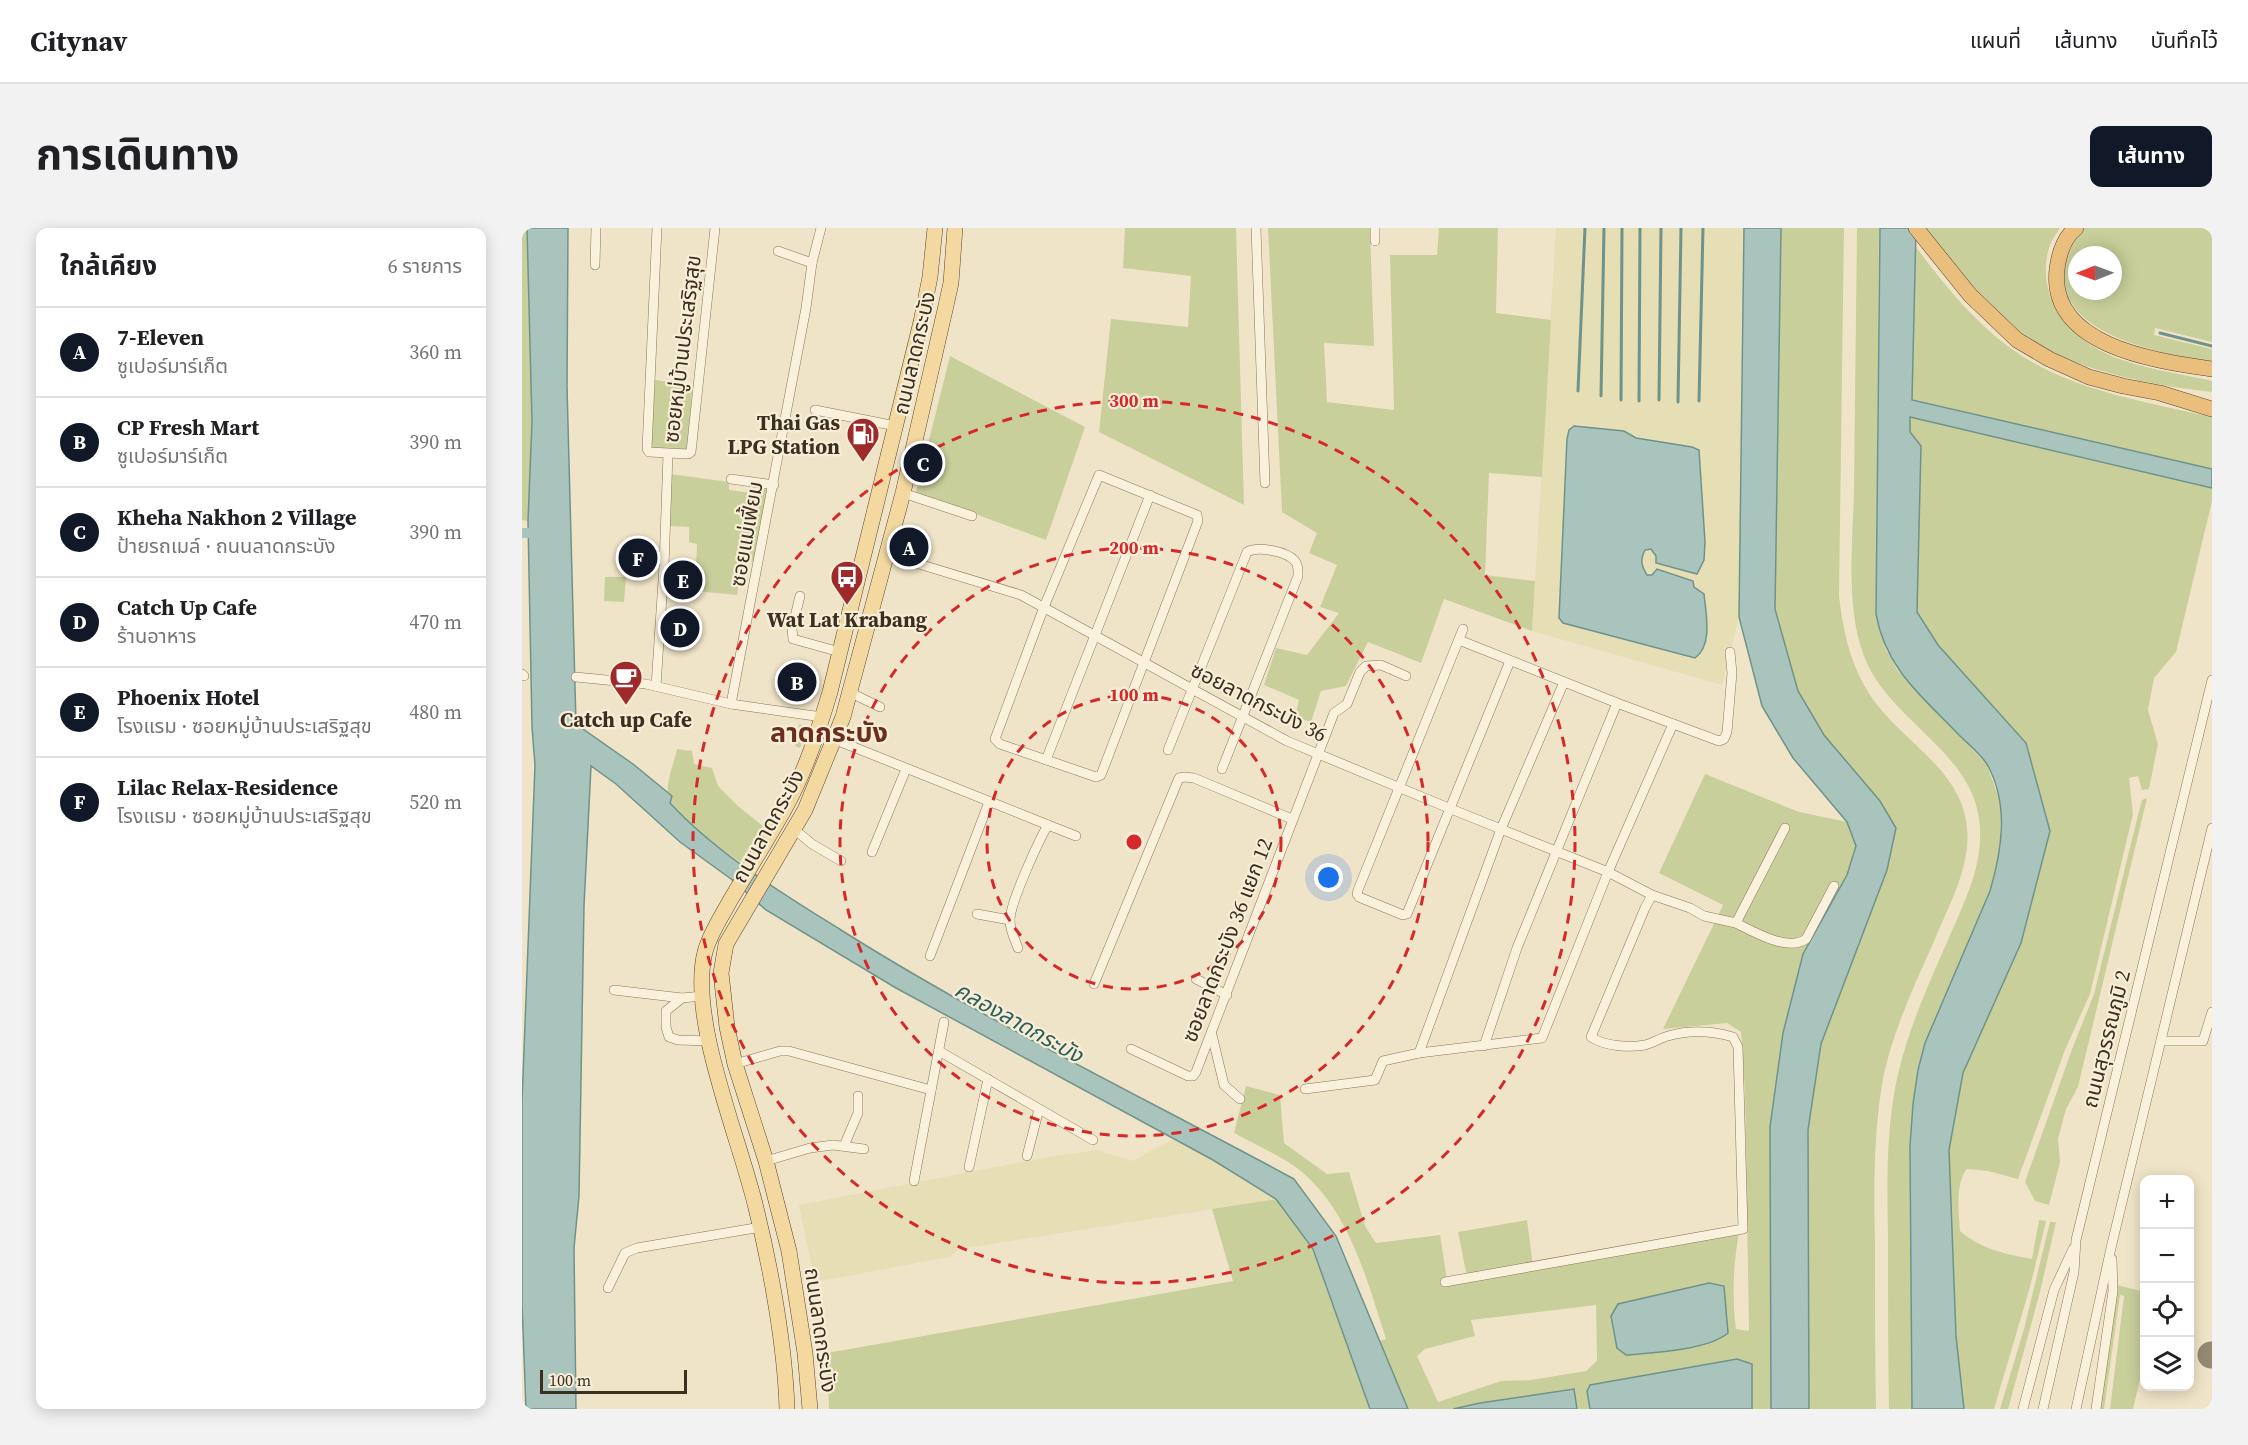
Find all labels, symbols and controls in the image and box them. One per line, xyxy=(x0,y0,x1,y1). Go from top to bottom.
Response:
text: Citynav xyxy=(30,22,127,60)
text: แผนที่ xyxy=(1970,26,2021,55)
text: เส้นทาง xyxy=(2054,26,2118,55)
text: บันทึกไว้ xyxy=(2151,26,2218,55)
text: การเดินทาง xyxy=(36,125,239,183)
button: เส้นทาง xyxy=(2090,126,2212,187)
north arrow xyxy=(2068,246,2122,300)
text: ใกล้เคียง xyxy=(60,248,157,284)
text: 6 รายการ xyxy=(388,252,462,280)
street label: ซอยหมู่บ้านประเสริฐสุข xyxy=(656,254,708,444)
street label: ถนนลาดกระบัง xyxy=(886,288,942,418)
text: 7-Eleven xyxy=(117,322,204,352)
text: A xyxy=(73,338,86,366)
text: 360 m xyxy=(409,338,462,366)
text: ซูเปอร์มาร์เก็ต xyxy=(117,352,228,380)
text: 300 m xyxy=(1109,388,1159,413)
place label: Thai Gas LPG Station xyxy=(727,408,840,461)
text: CP Fresh Mart xyxy=(117,412,259,442)
fuel station icon: Thai Gas LPG Station xyxy=(845,416,881,463)
text: B xyxy=(73,428,86,456)
text: 390 m xyxy=(409,428,462,456)
pin: C xyxy=(904,440,942,486)
text: ซูเปอร์มาร์เก็ต xyxy=(117,442,228,470)
street label: ซอยแม่เฟี้ยม xyxy=(722,479,770,589)
text: Kheha Nakhon 2 Village xyxy=(117,502,356,532)
text: C xyxy=(73,518,86,546)
text: 390 m xyxy=(409,518,462,546)
pin: A xyxy=(890,524,928,570)
text: ป้ายรถเมล์ · ถนนลาดกระบัง xyxy=(117,532,336,560)
text: 200 m xyxy=(1109,535,1159,560)
pin: F xyxy=(618,536,658,580)
pin: E xyxy=(664,558,702,602)
bus stop icon: Wat Lat Krabang xyxy=(829,559,865,606)
text: Catch Up Cafe xyxy=(117,592,257,622)
place label: Wat Lat Krabang xyxy=(767,605,928,634)
pin: D xyxy=(660,606,700,650)
text: D xyxy=(72,608,87,636)
text: 470 m xyxy=(409,608,462,636)
text: ร้านอาหาร xyxy=(117,622,196,650)
street label: ซอยลาดกระบัง 36 xyxy=(1186,655,1332,749)
cafe icon: Catch up Cafe xyxy=(608,659,644,706)
pin: B xyxy=(778,660,816,704)
text: Phoenix Hotel xyxy=(117,682,260,712)
text: 100 m xyxy=(1109,682,1159,707)
text: E xyxy=(74,698,85,726)
text: 480 m xyxy=(409,698,462,726)
place label: Catch up Cafe xyxy=(560,705,692,734)
text: โรงแรม · ซอยหมู่บ้านประเสริฐสุข xyxy=(117,712,372,740)
district label: ลาดกระบัง xyxy=(770,714,888,751)
street label: ถนนลาดกระบัง xyxy=(725,764,811,888)
text: Lilac Relax-Residence xyxy=(117,772,338,802)
text: F xyxy=(74,788,85,816)
text: 520 m xyxy=(409,788,462,816)
text: โรงแรม · ซอยหมู่บ้านประเสริฐสุข xyxy=(117,802,372,830)
centre of rings xyxy=(1124,832,1144,852)
street label: ซอยลาดกระบัง 36 แยก 12 xyxy=(1175,834,1279,1046)
your location xyxy=(1314,863,1343,892)
street label: ถนนสุวรรณภูมิ 2 xyxy=(2075,967,2137,1111)
water label: คลองลาดกระบัง xyxy=(950,974,1089,1070)
map controls xyxy=(2140,1175,2194,1391)
button: + xyxy=(2140,1175,2194,1229)
button: − xyxy=(2140,1229,2194,1283)
street label: ถนนลาดกระบัง xyxy=(798,1266,844,1394)
button: locate xyxy=(2140,1283,2194,1337)
button: layers xyxy=(2140,1337,2194,1391)
scale bar xyxy=(540,1367,687,1394)
text: 100 m xyxy=(549,1369,591,1391)

